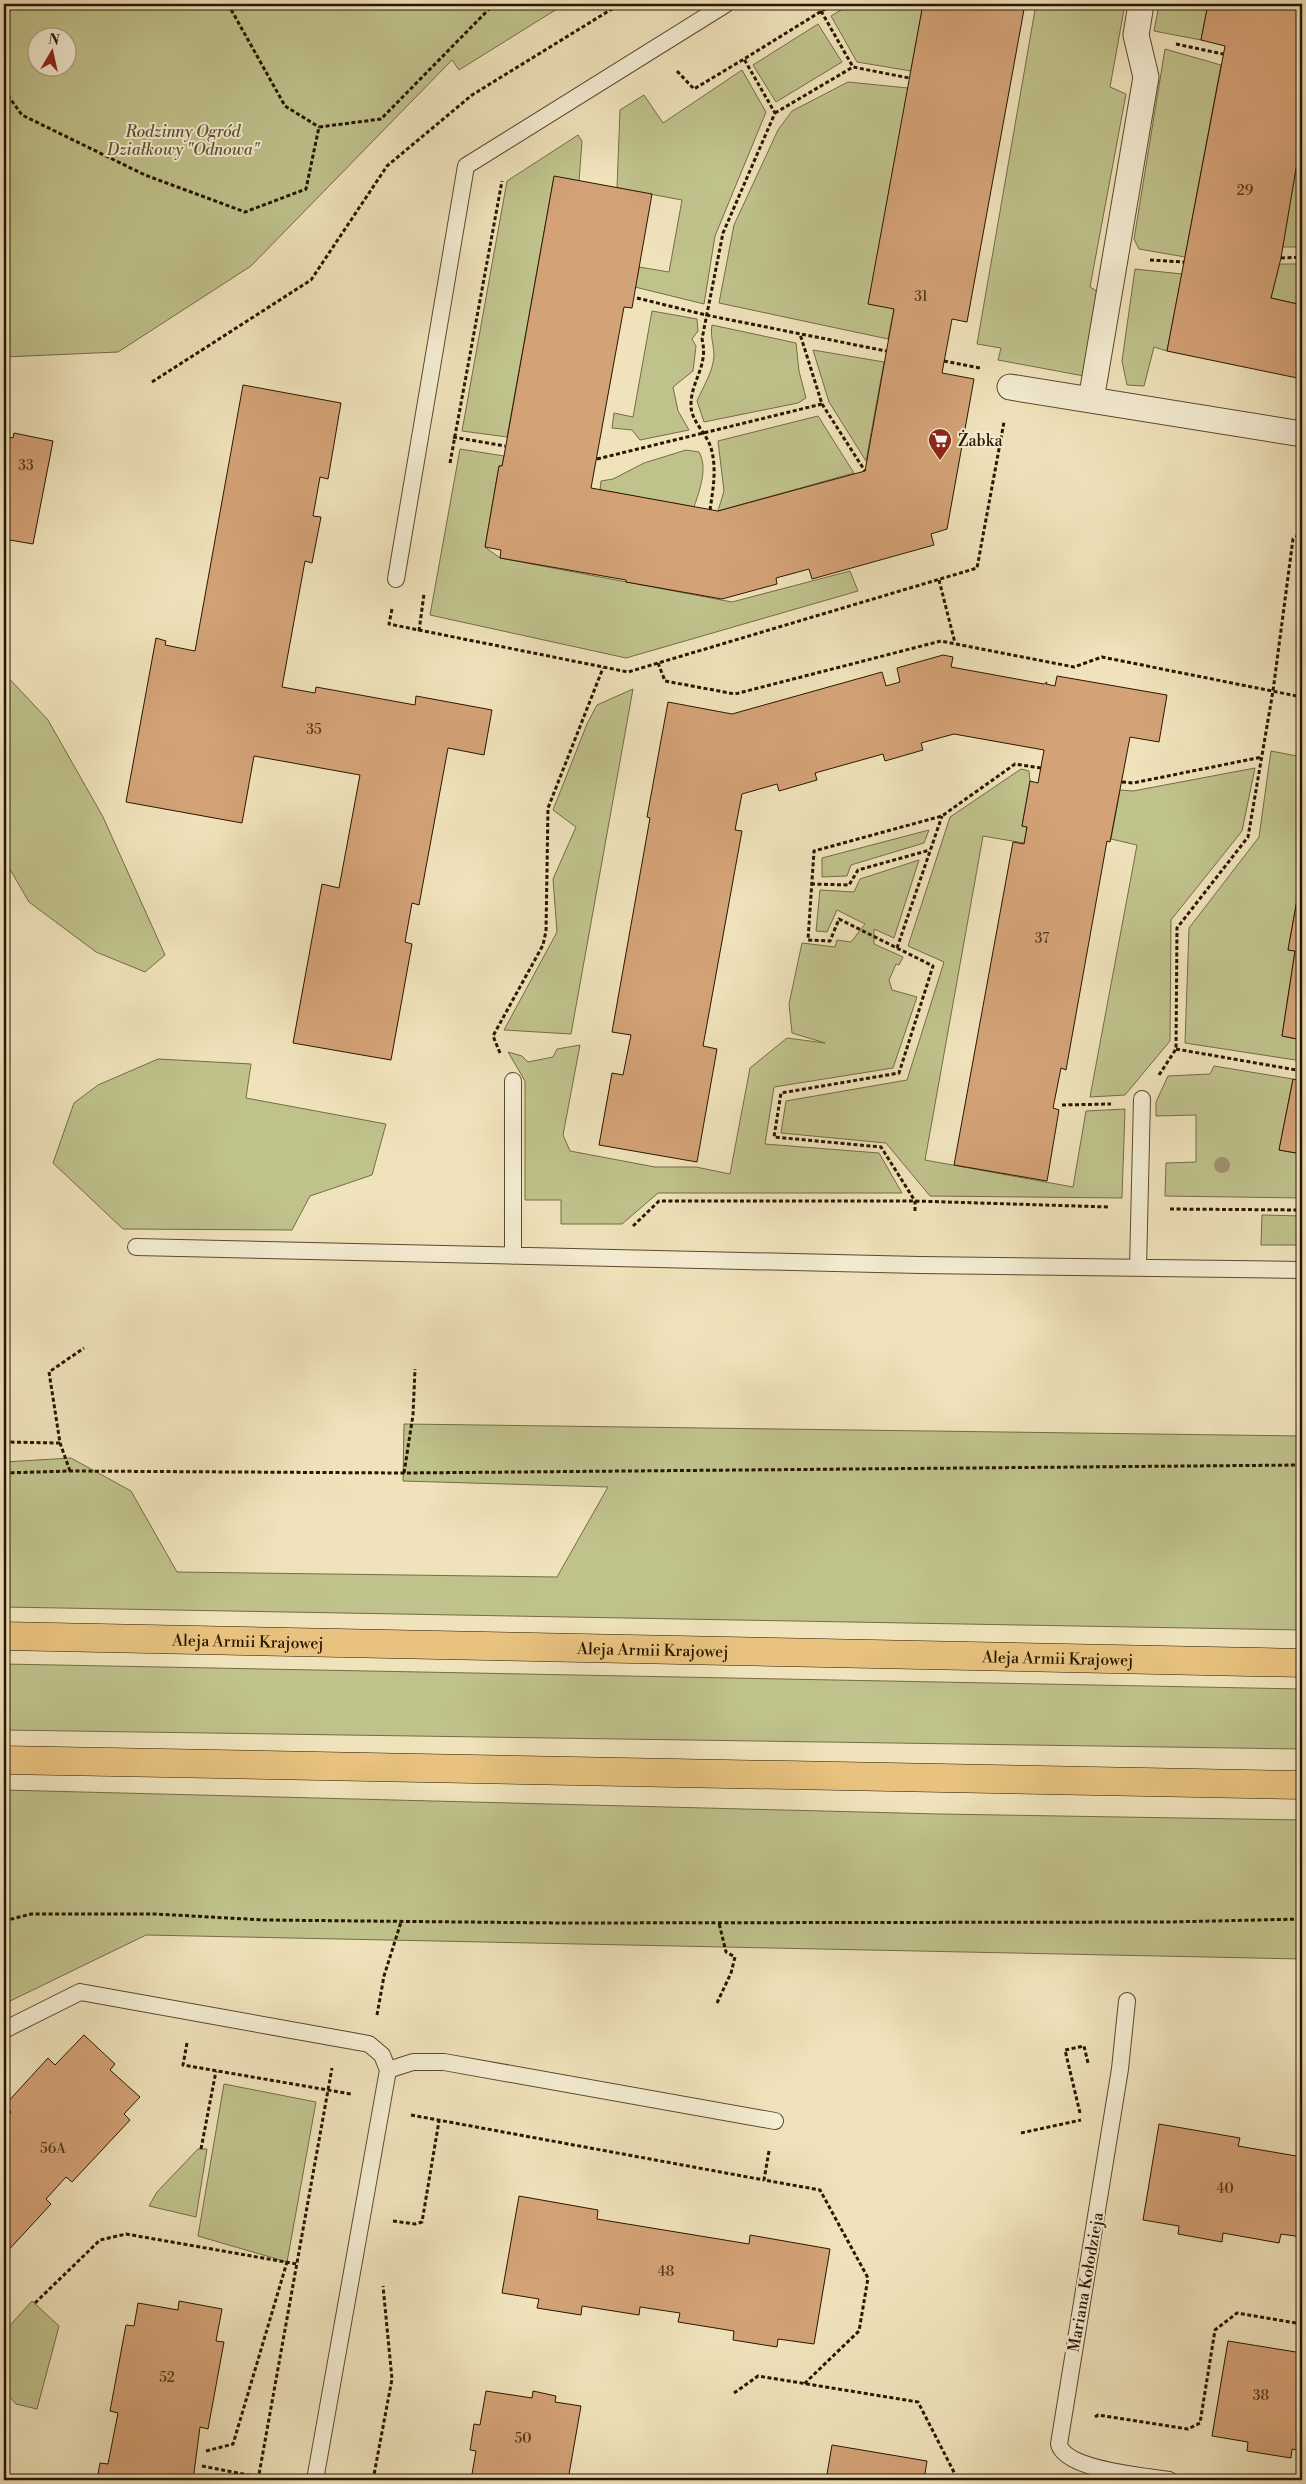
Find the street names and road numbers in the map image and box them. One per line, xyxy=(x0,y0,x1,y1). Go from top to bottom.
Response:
street label: Aleja Armii Krajowej xyxy=(171,1630,324,1654)
street label: Aleja Armii Krajowej xyxy=(576,1639,729,1662)
street label: Aleja Armii Krajowej xyxy=(981,1647,1134,1670)
street label: Mariana Kołodzieja xyxy=(1064,2210,1108,2354)

